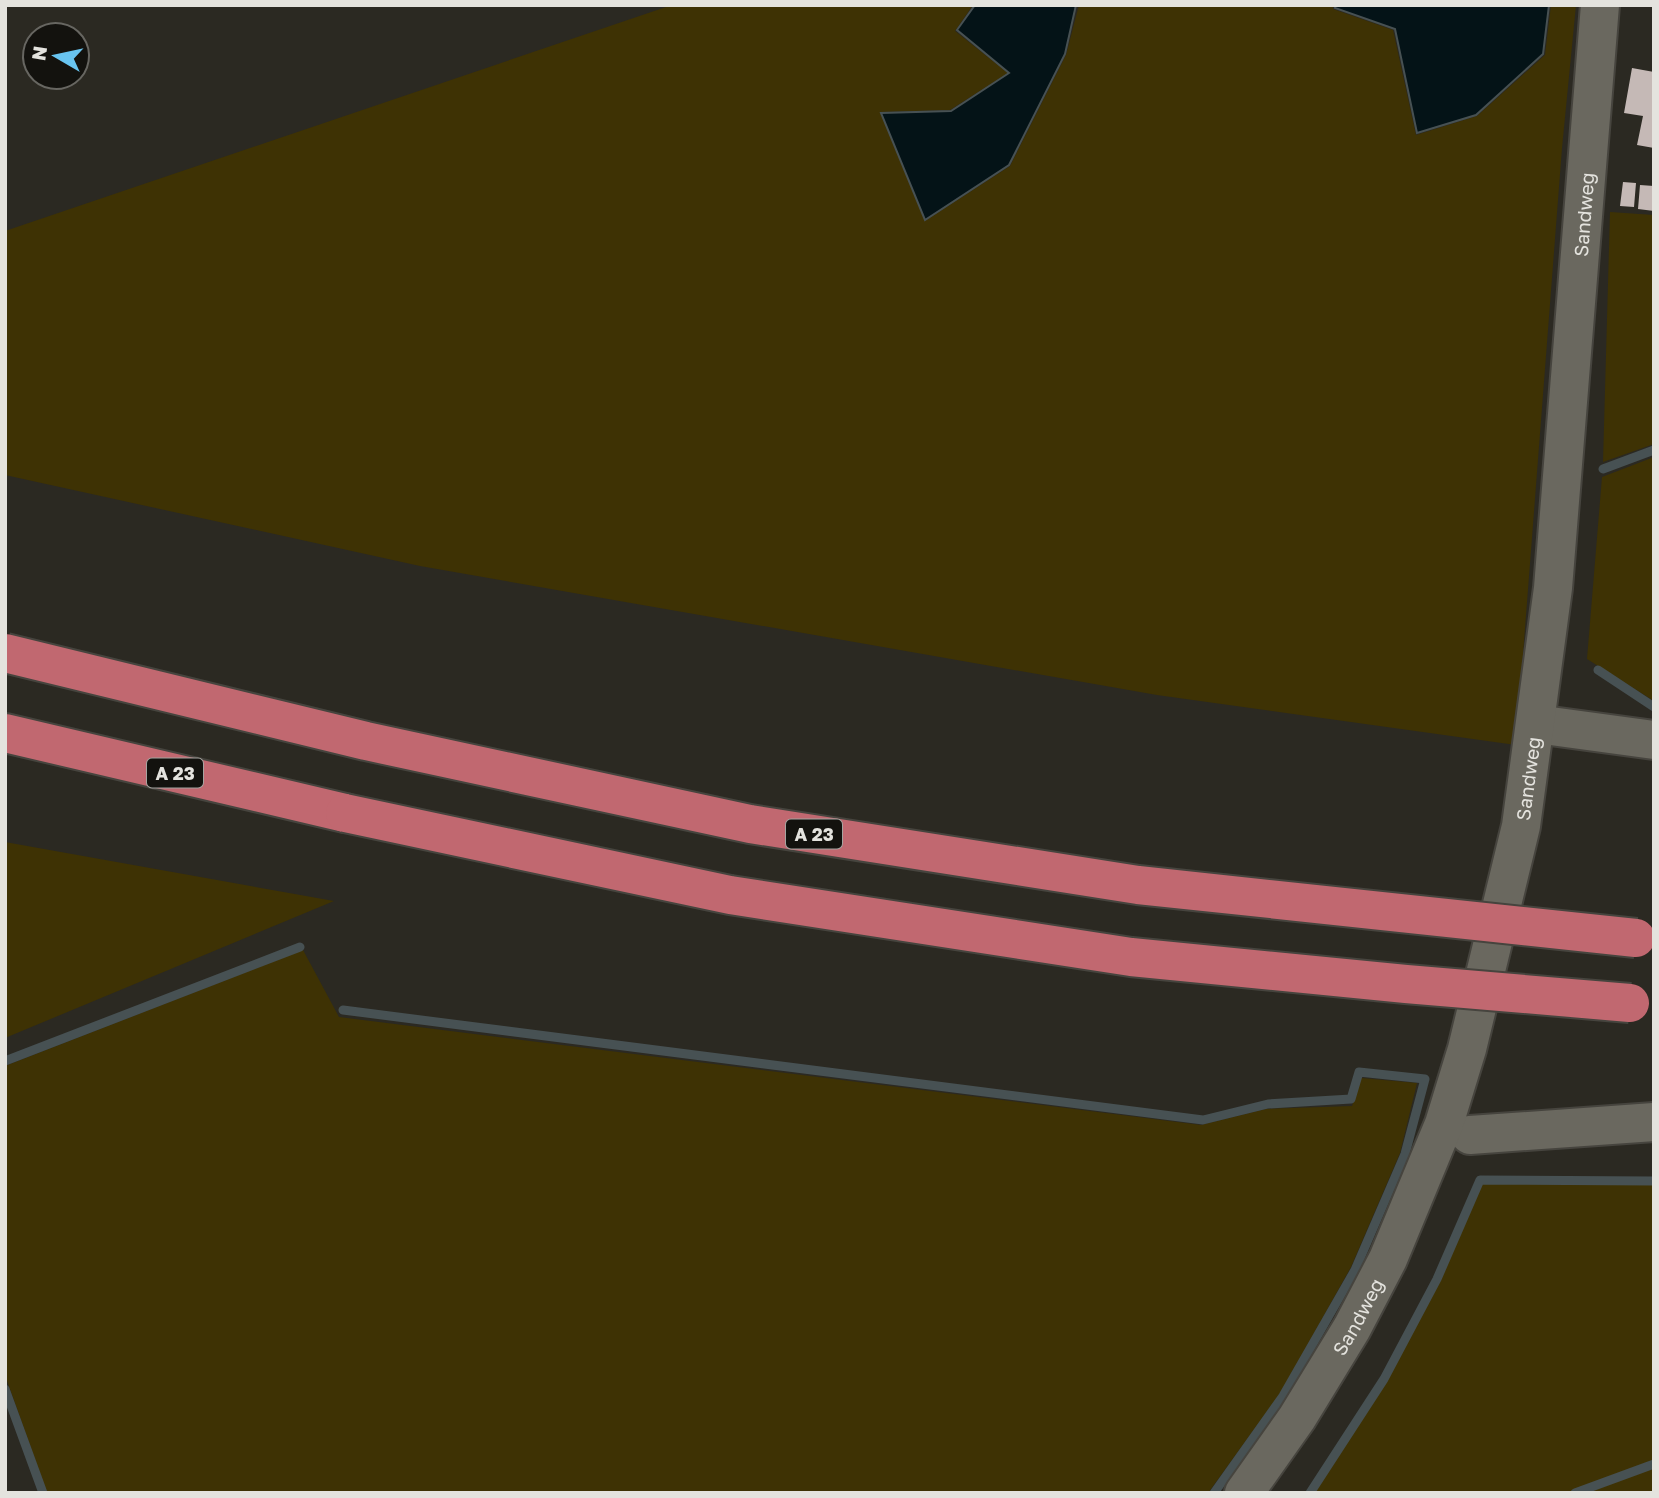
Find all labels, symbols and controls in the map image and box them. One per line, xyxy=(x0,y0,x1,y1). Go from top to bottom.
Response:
north arrow xyxy=(21,21,91,91)
text: N xyxy=(26,44,51,62)
street label: Sandweg xyxy=(1568,172,1598,257)
street label: Sandweg xyxy=(1510,735,1544,822)
road number: A 23 xyxy=(147,758,203,788)
road number: A 23 xyxy=(786,820,842,848)
street label: Sandweg xyxy=(1327,1274,1388,1359)

